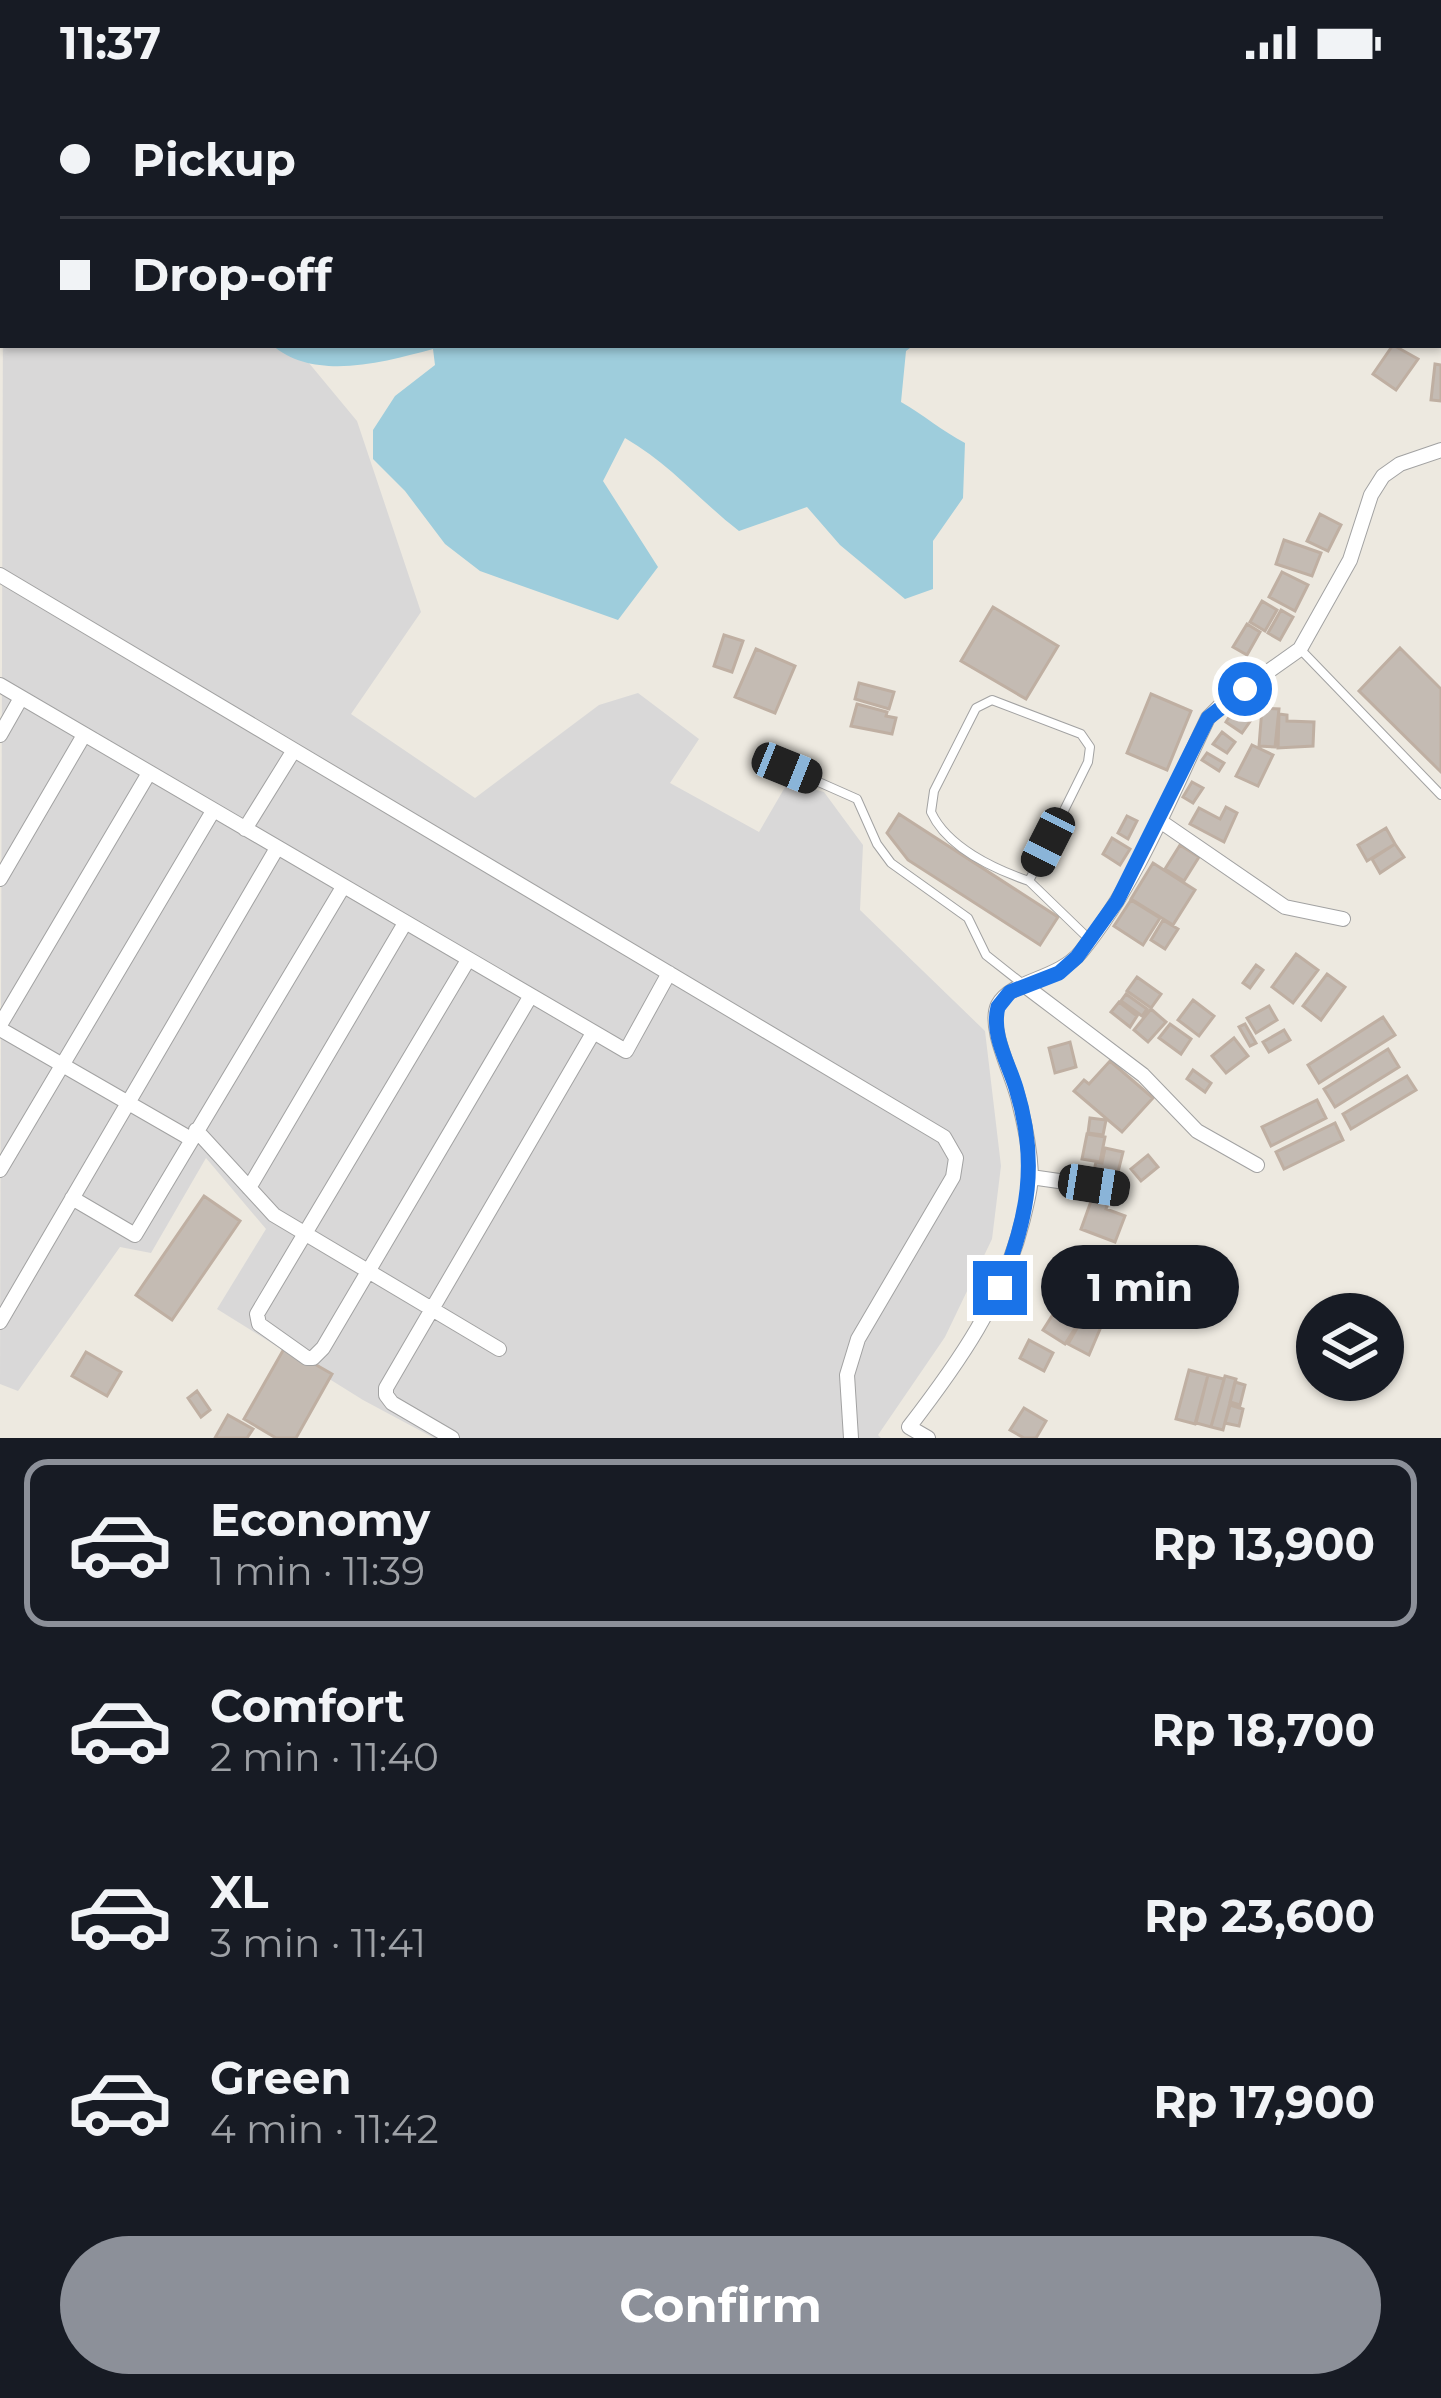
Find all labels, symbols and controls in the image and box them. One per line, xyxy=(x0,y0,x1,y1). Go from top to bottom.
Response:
text: 11:37 xyxy=(60,15,161,70)
text: Pickup xyxy=(132,132,296,187)
text: Drop-off xyxy=(132,247,332,302)
route start xyxy=(1218,662,1272,716)
car xyxy=(747,738,827,798)
car xyxy=(1016,802,1080,882)
car xyxy=(1056,1162,1132,1208)
callout: 1 min xyxy=(1042,1246,1240,1330)
route end xyxy=(973,1261,1027,1315)
text: 1 min xyxy=(1087,1263,1193,1311)
map controls xyxy=(1296,1293,1404,1401)
button: layers xyxy=(1296,1293,1404,1401)
icon: car xyxy=(66,1489,174,1597)
text: Economy xyxy=(210,1492,430,1547)
text: Rp 13,900 xyxy=(1152,1516,1375,1571)
text: 1 min · 11:39 xyxy=(210,1547,425,1595)
icon: car xyxy=(66,1675,174,1783)
text: Comfort xyxy=(210,1678,405,1733)
text: Rp 18,700 xyxy=(1151,1702,1375,1757)
text: 2 min · 11:40 xyxy=(210,1733,439,1781)
icon: car xyxy=(66,1861,174,1969)
text: XL xyxy=(210,1864,268,1919)
text: Rp 23,600 xyxy=(1144,1888,1375,1943)
text: 3 min · 11:41 xyxy=(210,1919,426,1967)
icon: car xyxy=(66,2047,174,2155)
text: Green xyxy=(210,2050,352,2105)
text: Rp 17,900 xyxy=(1153,2074,1375,2129)
text: 4 min · 11:42 xyxy=(210,2105,439,2153)
button: Confirm xyxy=(60,2236,1381,2374)

